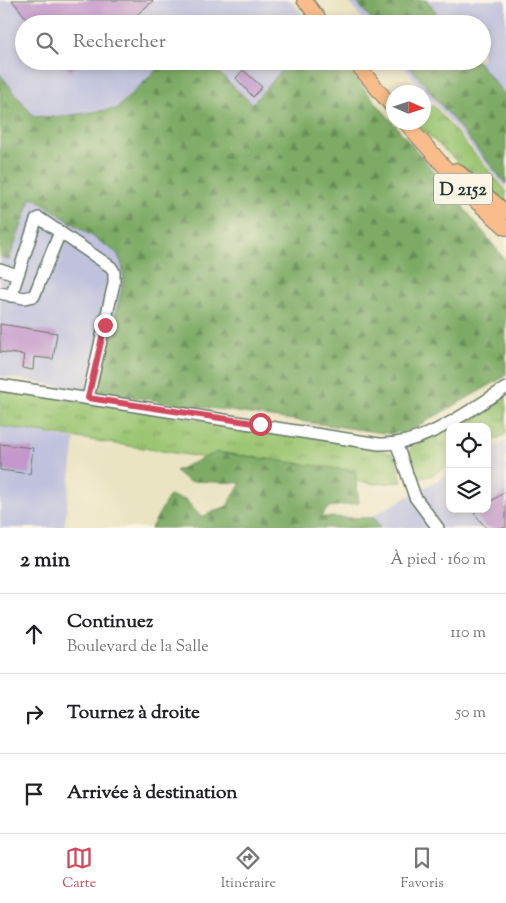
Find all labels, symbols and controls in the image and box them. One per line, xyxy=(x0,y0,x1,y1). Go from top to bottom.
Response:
search box xyxy=(15,15,491,70)
icon: search xyxy=(33,29,61,57)
text: Rechercher xyxy=(73,29,166,56)
north arrow xyxy=(386,85,431,130)
road number: D 2152 xyxy=(434,173,492,204)
route end xyxy=(94,314,117,337)
route start xyxy=(249,413,272,436)
map controls xyxy=(446,423,491,513)
button: locate xyxy=(446,423,491,468)
button: layers xyxy=(446,468,491,513)
text: 2 min xyxy=(20,546,70,576)
text: À pied · 160 m xyxy=(390,549,486,572)
text: Continuez xyxy=(67,609,153,636)
icon: ahead xyxy=(20,620,48,648)
text: 110 m xyxy=(450,622,486,645)
text: Boulevard de la Salle xyxy=(67,636,209,659)
icon: right xyxy=(20,700,48,728)
text: Tournez à droite xyxy=(67,700,200,727)
text: 50 m xyxy=(455,702,486,725)
icon: arrive xyxy=(20,780,48,808)
text: Arrivée à destination xyxy=(67,780,238,807)
tab: Carte xyxy=(62,844,96,894)
tab: Itinéraire xyxy=(221,844,276,894)
tab: Favoris xyxy=(401,844,444,894)

